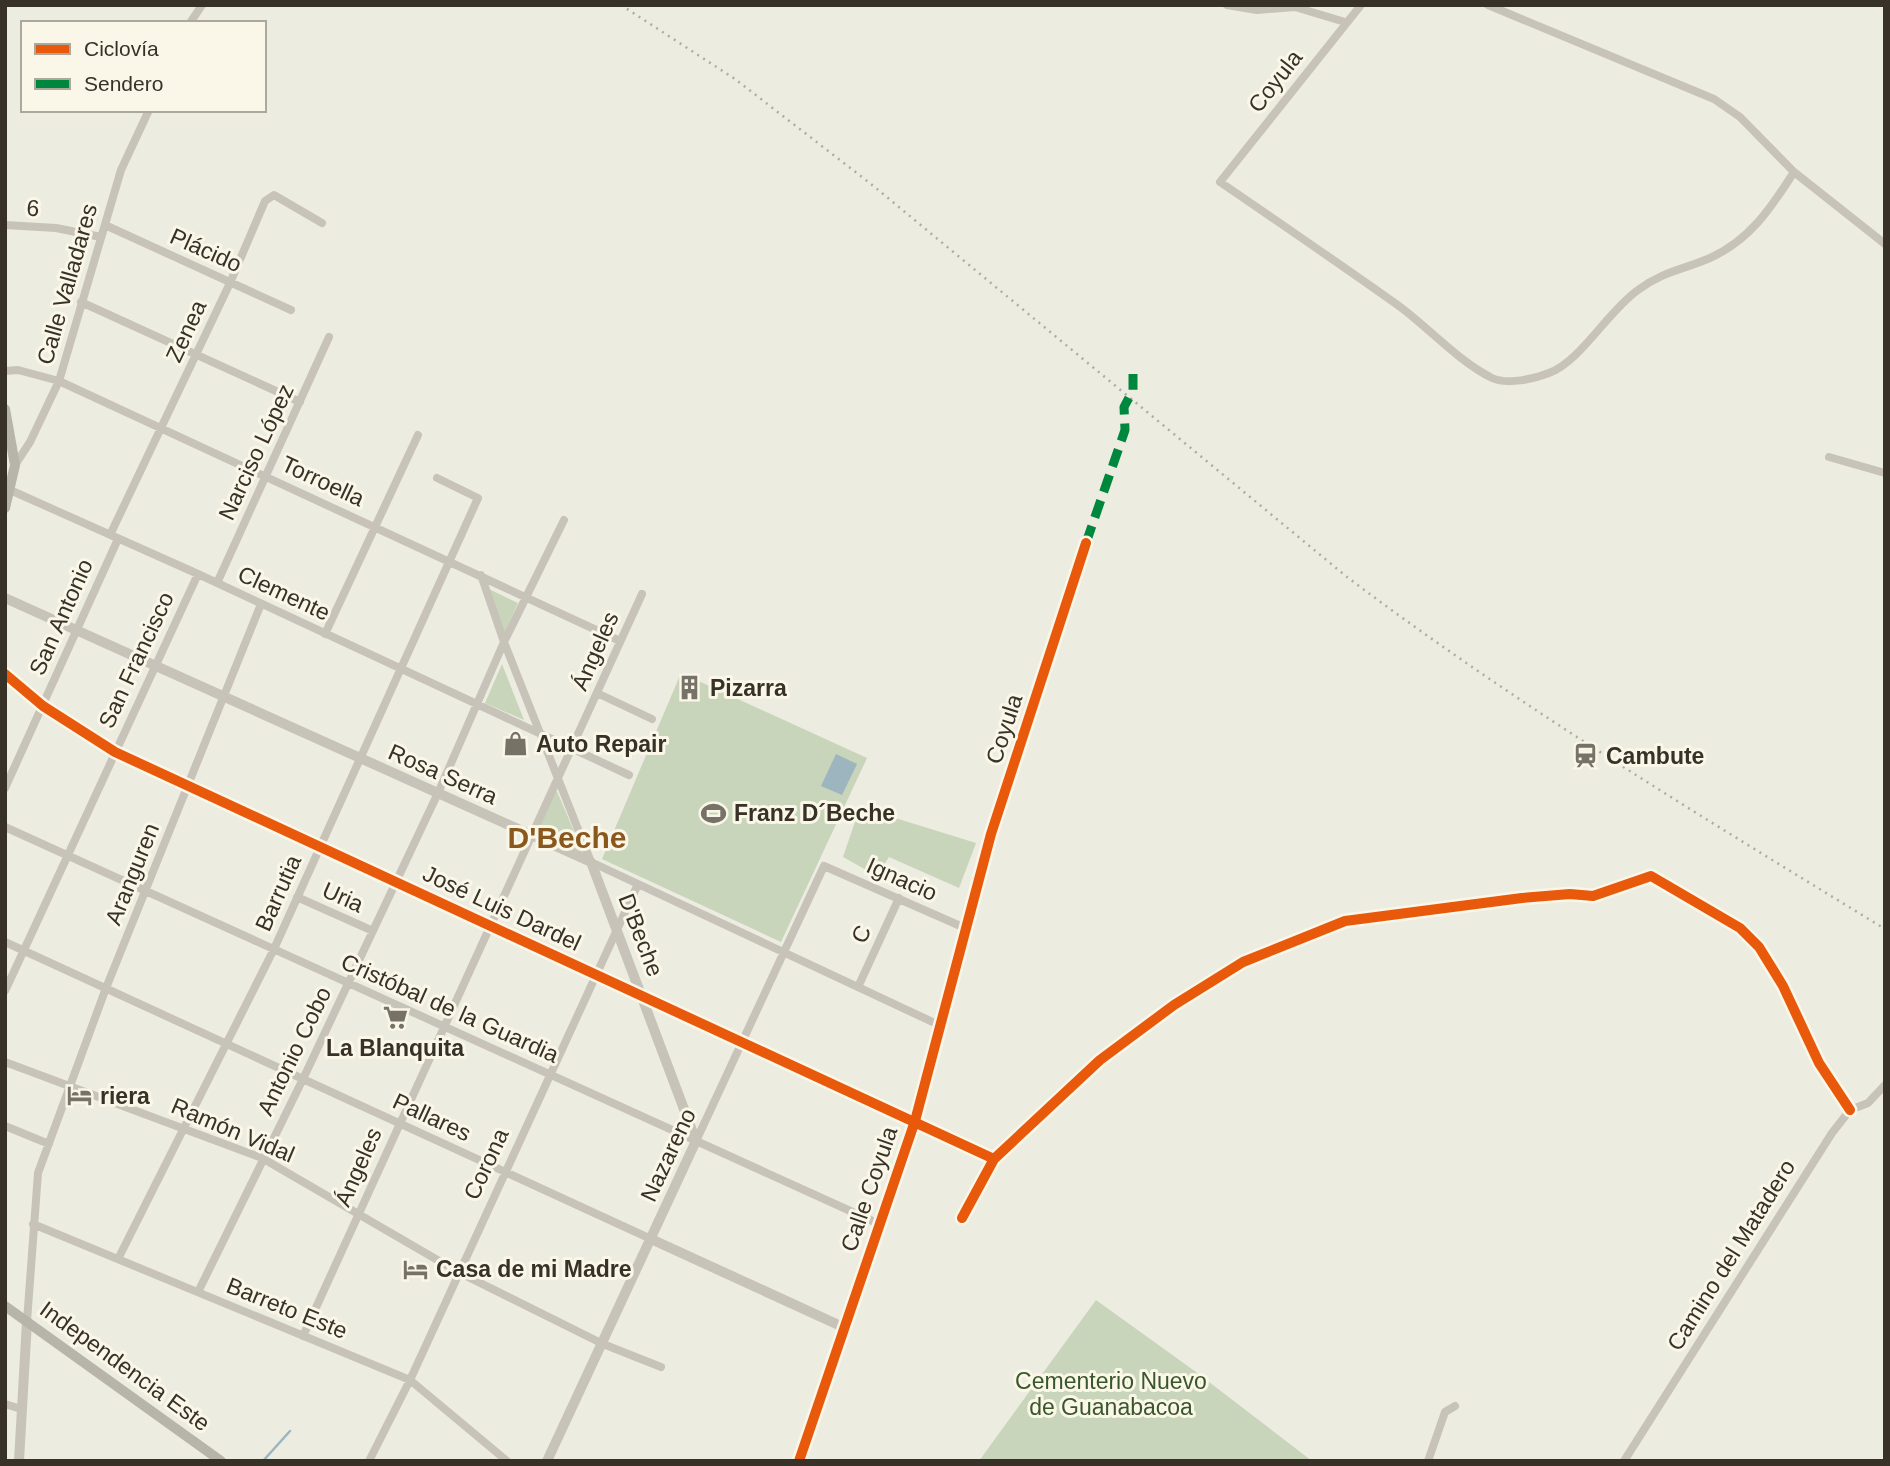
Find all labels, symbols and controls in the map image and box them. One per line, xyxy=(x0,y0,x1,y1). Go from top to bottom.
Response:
legend xyxy=(21,21,266,112)
text: Ciclovía xyxy=(84,37,159,60)
street label: Coyula xyxy=(1243,45,1307,117)
text: Sendero xyxy=(84,72,163,95)
street label: 6 xyxy=(26,195,40,221)
street label: Calle Valladares xyxy=(32,201,102,367)
street label: Plácido xyxy=(166,223,246,277)
street label: Zenea xyxy=(160,296,212,366)
street label: Narciso López xyxy=(213,380,299,524)
street label: Torroella xyxy=(278,451,369,512)
street label: San Antonio xyxy=(24,555,98,679)
street label: Clemente xyxy=(234,560,334,626)
street label: San Francisco xyxy=(93,588,179,732)
street label: Ángeles xyxy=(566,608,624,694)
building icon: Pizarra xyxy=(676,674,704,702)
place label: Pizarra xyxy=(710,675,787,701)
street label: Coyula xyxy=(981,691,1027,767)
shop icon: Auto Repair xyxy=(502,730,530,758)
place label: Auto Repair xyxy=(536,731,666,757)
street label: Rosa Serra xyxy=(385,738,502,810)
station icon: Cambute xyxy=(1572,742,1600,770)
place label: Cambute xyxy=(1606,743,1704,769)
sports icon: Franz D´Beche xyxy=(700,799,728,827)
place label: Franz D´Beche xyxy=(734,800,895,826)
street label: Aranguren xyxy=(100,819,164,929)
district label: D'Beche xyxy=(508,821,626,854)
street label: Barrutia xyxy=(250,851,306,935)
street label: Ignacio xyxy=(863,852,941,906)
street label: José Luis Dardel xyxy=(419,860,585,956)
street label: Uria xyxy=(318,877,368,918)
street label: D'Beche xyxy=(613,890,669,980)
street label: C xyxy=(846,921,876,947)
street label: Cristóbal de la Guardia xyxy=(337,948,563,1068)
street label: Antonio Cobo xyxy=(252,983,336,1119)
supermarket icon: La Blanquita xyxy=(381,1004,409,1032)
place label: La Blanquita xyxy=(326,1035,464,1061)
hotel icon: riera xyxy=(66,1082,94,1110)
place label: riera xyxy=(100,1083,150,1109)
street label: Pallares xyxy=(389,1088,475,1146)
street label: Ramón Vidal xyxy=(168,1092,298,1168)
street label: Nazareno xyxy=(635,1104,701,1206)
street label: Calle Coyula xyxy=(835,1123,903,1255)
street label: Ángeles xyxy=(329,1124,387,1210)
street label: Corona xyxy=(458,1124,514,1204)
street label: Camino del Matadero xyxy=(1662,1155,1800,1355)
hotel icon: Casa de mi Madre xyxy=(402,1255,430,1283)
place label: Casa de mi Madre xyxy=(436,1256,632,1282)
street label: Barreto Este xyxy=(223,1272,351,1344)
street label: Independencia Este xyxy=(35,1296,215,1436)
park label: Cementerio Nuevo de Guanabacoa xyxy=(1015,1368,1207,1420)

